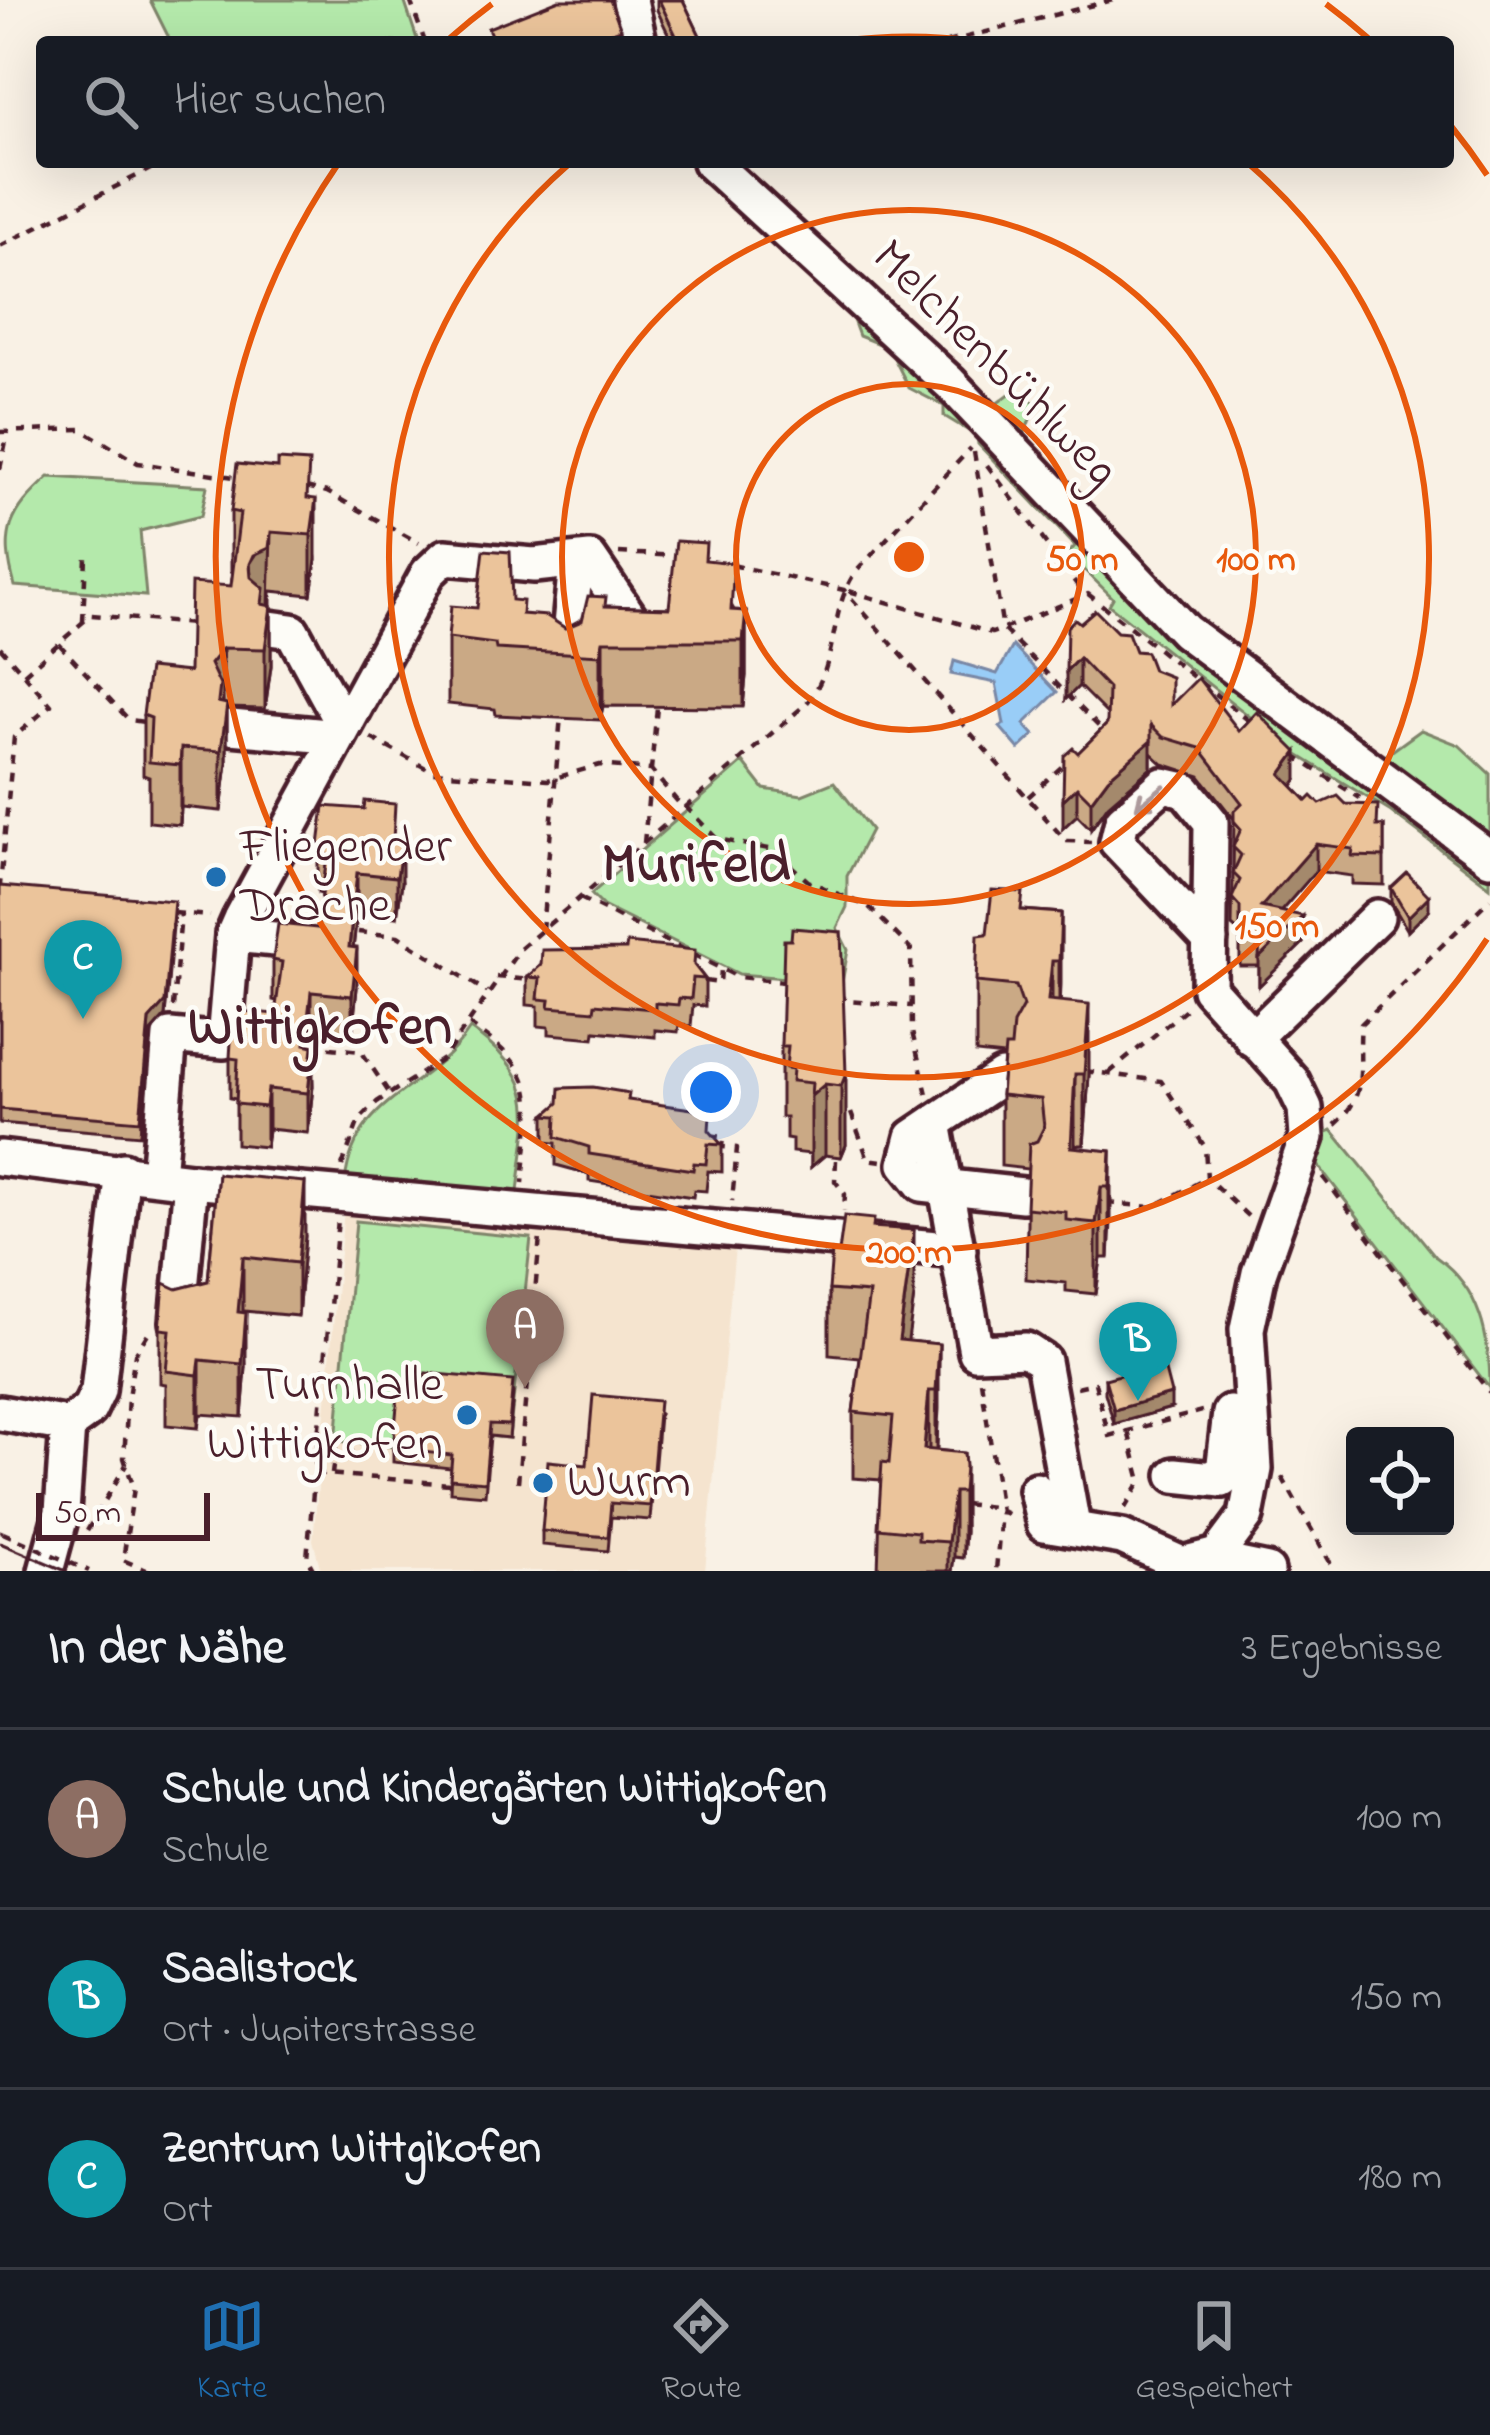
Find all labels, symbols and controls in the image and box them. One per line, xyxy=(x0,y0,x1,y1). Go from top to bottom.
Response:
search box xyxy=(36,36,1454,168)
icon: search xyxy=(78,69,144,135)
text: Hier suchen xyxy=(174,69,386,135)
street label: Melchenbühlweg xyxy=(852,223,1136,507)
text: 50 m xyxy=(1045,535,1119,588)
text: 100 m xyxy=(1216,535,1296,588)
centre of rings xyxy=(888,536,930,578)
one-way arrow xyxy=(1135,783,1166,810)
place label: Fliegender Drache xyxy=(238,811,452,945)
district label: Murifeld xyxy=(602,826,790,909)
marker: Fliegender Drache xyxy=(203,864,229,890)
text: 150 m xyxy=(1235,902,1319,955)
pin: C xyxy=(44,920,122,1019)
district label: Wittigkofen xyxy=(188,988,452,1072)
your location xyxy=(681,1062,741,1122)
text: 200 m xyxy=(865,1228,952,1281)
pin: A xyxy=(486,1289,564,1388)
pin: B xyxy=(1099,1302,1177,1401)
place label: Turnhalle Wittigkofen xyxy=(207,1349,443,1483)
marker: Turnhalle Wittigkofen xyxy=(454,1402,480,1428)
map controls xyxy=(1346,1427,1454,1535)
button: locate xyxy=(1346,1427,1454,1535)
place label: Wurm xyxy=(567,1446,691,1521)
marker: Wurm xyxy=(530,1470,556,1496)
scale bar xyxy=(36,1487,210,1540)
text: 50 m xyxy=(54,1490,121,1538)
text: In der Nähe xyxy=(48,1612,285,1687)
text: 3 Ergebnisse xyxy=(1241,1621,1442,1678)
text: Schule und Kindergärten Wittigkofen xyxy=(162,1757,827,1823)
text: A xyxy=(75,1790,99,1847)
text: 100 m xyxy=(1356,1790,1442,1847)
text: Schule xyxy=(162,1823,269,1880)
text: Saalistock xyxy=(162,1937,356,2003)
text: B xyxy=(74,1970,100,2027)
text: 150 m xyxy=(1350,1970,1442,2027)
text: Ort · Jupiterstrasse xyxy=(162,2003,476,2060)
text: Zentrum Wittgikofen xyxy=(162,2117,541,2183)
text: C xyxy=(76,2150,98,2207)
text: 180 m xyxy=(1358,2150,1442,2207)
text: Ort xyxy=(162,2183,213,2240)
tab: Karte xyxy=(197,2293,267,2413)
tab: Route xyxy=(661,2293,741,2413)
tab: Gespeichert xyxy=(1136,2293,1293,2413)

